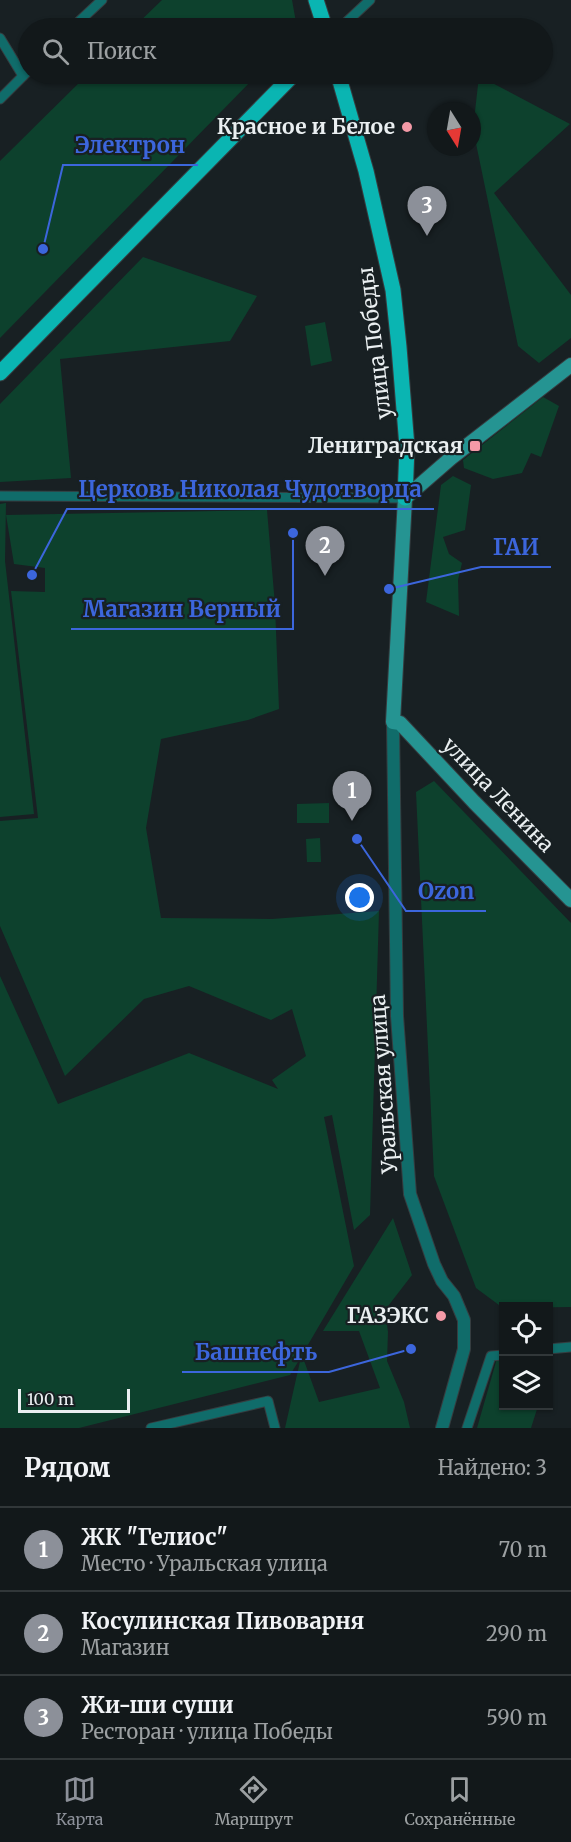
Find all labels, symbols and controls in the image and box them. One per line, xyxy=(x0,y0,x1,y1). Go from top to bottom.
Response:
search box xyxy=(18,18,553,84)
icon: search xyxy=(39,35,72,68)
text: Поиск xyxy=(87,37,157,65)
north arrow xyxy=(427,102,481,156)
place label: Красное и Белое xyxy=(217,113,395,140)
marker: Красное и Белое xyxy=(400,120,414,134)
callout: Электрон xyxy=(63,125,198,165)
text: Электрон xyxy=(75,131,185,159)
pin: 3 xyxy=(408,186,446,236)
street label: улица Победы xyxy=(352,265,397,421)
place label: Лениградская xyxy=(308,432,463,459)
marker: Лениградская xyxy=(468,439,482,453)
callout: Церковь Николая Чудотворца xyxy=(67,469,434,509)
text: Церковь Николая Чудотворца xyxy=(78,475,422,503)
pin: 2 xyxy=(306,526,344,576)
callout: ГАИ xyxy=(481,527,551,567)
text: ГАИ xyxy=(493,533,539,561)
callout: Магазин Верный xyxy=(71,589,293,629)
text: Магазин Верный xyxy=(83,595,281,623)
street label: улица Ленина xyxy=(437,731,560,858)
pin: 1 xyxy=(332,772,372,821)
callout: Ozon xyxy=(406,871,486,911)
text: Ozon xyxy=(418,877,474,905)
your location xyxy=(345,883,374,912)
street label: Уральская улица xyxy=(364,994,403,1175)
place label: ГАЗЭКС xyxy=(347,1302,429,1329)
map controls xyxy=(499,1302,553,1410)
button: locate xyxy=(499,1302,553,1356)
marker: ГАЗЭКС xyxy=(434,1309,448,1323)
callout: Башнефть xyxy=(182,1332,329,1372)
text: Башнефть xyxy=(195,1338,318,1366)
button: layers xyxy=(499,1356,553,1410)
scale bar xyxy=(18,1386,130,1414)
text: 100 m xyxy=(27,1389,74,1409)
text: Рядом xyxy=(24,1451,110,1484)
text: Найдено: 3 xyxy=(438,1455,547,1480)
text: ЖК "Гелиос" xyxy=(81,1523,228,1551)
text: 1 xyxy=(39,1537,48,1562)
text: 70 m xyxy=(499,1537,547,1562)
text: Место · Уральская улица xyxy=(81,1551,328,1576)
text: Косулинская Пивоварня xyxy=(81,1607,364,1635)
text: 2 xyxy=(38,1621,49,1646)
text: 290 m xyxy=(486,1621,547,1646)
text: Магазин xyxy=(81,1635,170,1660)
text: Жи-ши суши xyxy=(81,1691,234,1719)
text: 3 xyxy=(38,1705,49,1730)
text: 590 m xyxy=(486,1705,547,1730)
text: Ресторан · улица Победы xyxy=(81,1719,333,1744)
tab: Карта xyxy=(56,1773,103,1829)
tab: Маршрут xyxy=(215,1773,293,1829)
tab: Сохранённые xyxy=(405,1773,515,1829)

